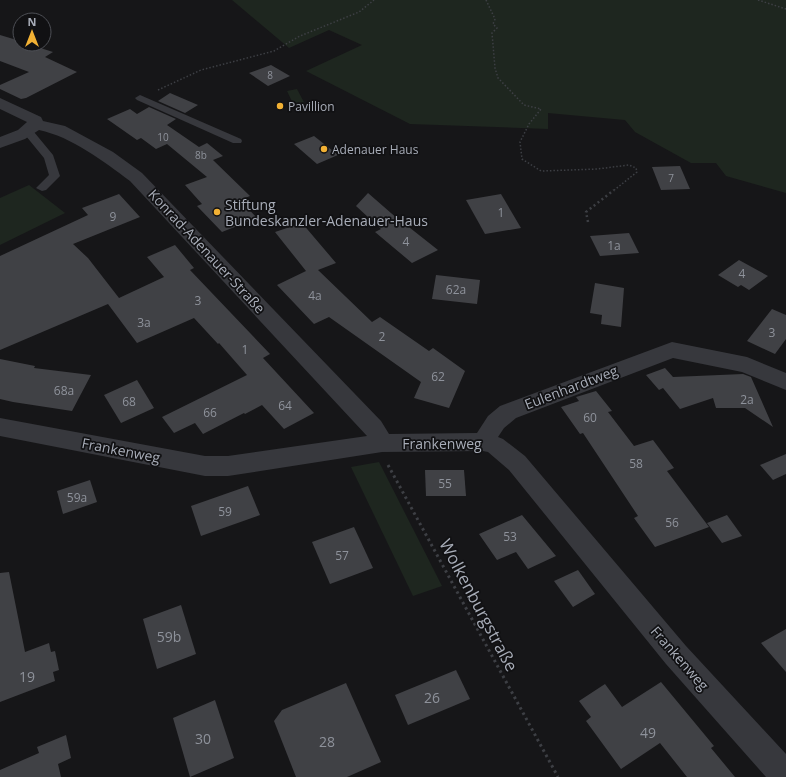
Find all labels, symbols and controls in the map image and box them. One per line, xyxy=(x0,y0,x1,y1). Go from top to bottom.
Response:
north arrow xyxy=(12,12,52,52)
text: N xyxy=(28,14,36,29)
house number: 8 xyxy=(267,68,273,82)
place label: Pavillion xyxy=(288,98,335,115)
marker: Pavillion xyxy=(275,101,285,111)
house number: 10 xyxy=(157,130,169,144)
place label: Adenauer Haus xyxy=(332,141,419,158)
marker: Adenauer Haus xyxy=(319,144,329,154)
house number: 8b xyxy=(195,148,207,162)
house number: 7 xyxy=(668,171,674,185)
street label: Konrad-Adenauer-Straße xyxy=(144,185,270,317)
place label: Stiftung Bundeskanzler-Adenauer-Haus xyxy=(225,195,428,230)
house number: 1 xyxy=(498,204,504,221)
marker: Stiftung Bundeskanzler-Adenauer-Haus xyxy=(212,207,222,217)
house number: 9 xyxy=(110,208,117,225)
house number: 4 xyxy=(403,233,410,250)
house number: 1a xyxy=(607,237,621,254)
house number: 4 xyxy=(739,265,746,282)
house number: 62a xyxy=(446,281,466,298)
house number: 4a xyxy=(308,287,322,304)
house number: 3 xyxy=(195,292,202,309)
house number: 3a xyxy=(137,314,151,331)
house number: 3 xyxy=(769,324,776,341)
house number: 2 xyxy=(379,328,386,345)
house number: 1 xyxy=(242,341,248,358)
street label: Eulenhardtweg xyxy=(522,360,621,413)
house number: 62 xyxy=(431,368,445,385)
house number: 68a xyxy=(54,382,74,399)
house number: 2a xyxy=(740,391,754,408)
house number: 68 xyxy=(122,393,136,410)
house number: 64 xyxy=(278,397,292,414)
house number: 66 xyxy=(203,404,217,421)
house number: 60 xyxy=(583,409,597,426)
street label: Frankenweg xyxy=(80,433,162,467)
street label: Frankenweg xyxy=(402,434,482,453)
house number: 58 xyxy=(629,455,643,472)
house number: 55 xyxy=(438,475,452,492)
house number: 59a xyxy=(67,489,87,506)
house number: 59 xyxy=(218,503,232,520)
house number: 56 xyxy=(665,514,679,531)
house number: 53 xyxy=(503,528,517,545)
street label: Wolkenburgstraße xyxy=(434,535,524,675)
house number: 57 xyxy=(335,547,349,564)
street label: Frankenweg xyxy=(647,622,713,695)
house number: 59b xyxy=(157,627,181,646)
house number: 19 xyxy=(19,667,35,686)
house number: 26 xyxy=(424,688,440,707)
house number: 49 xyxy=(640,723,656,742)
house number: 30 xyxy=(195,729,211,748)
house number: 28 xyxy=(319,732,335,751)

